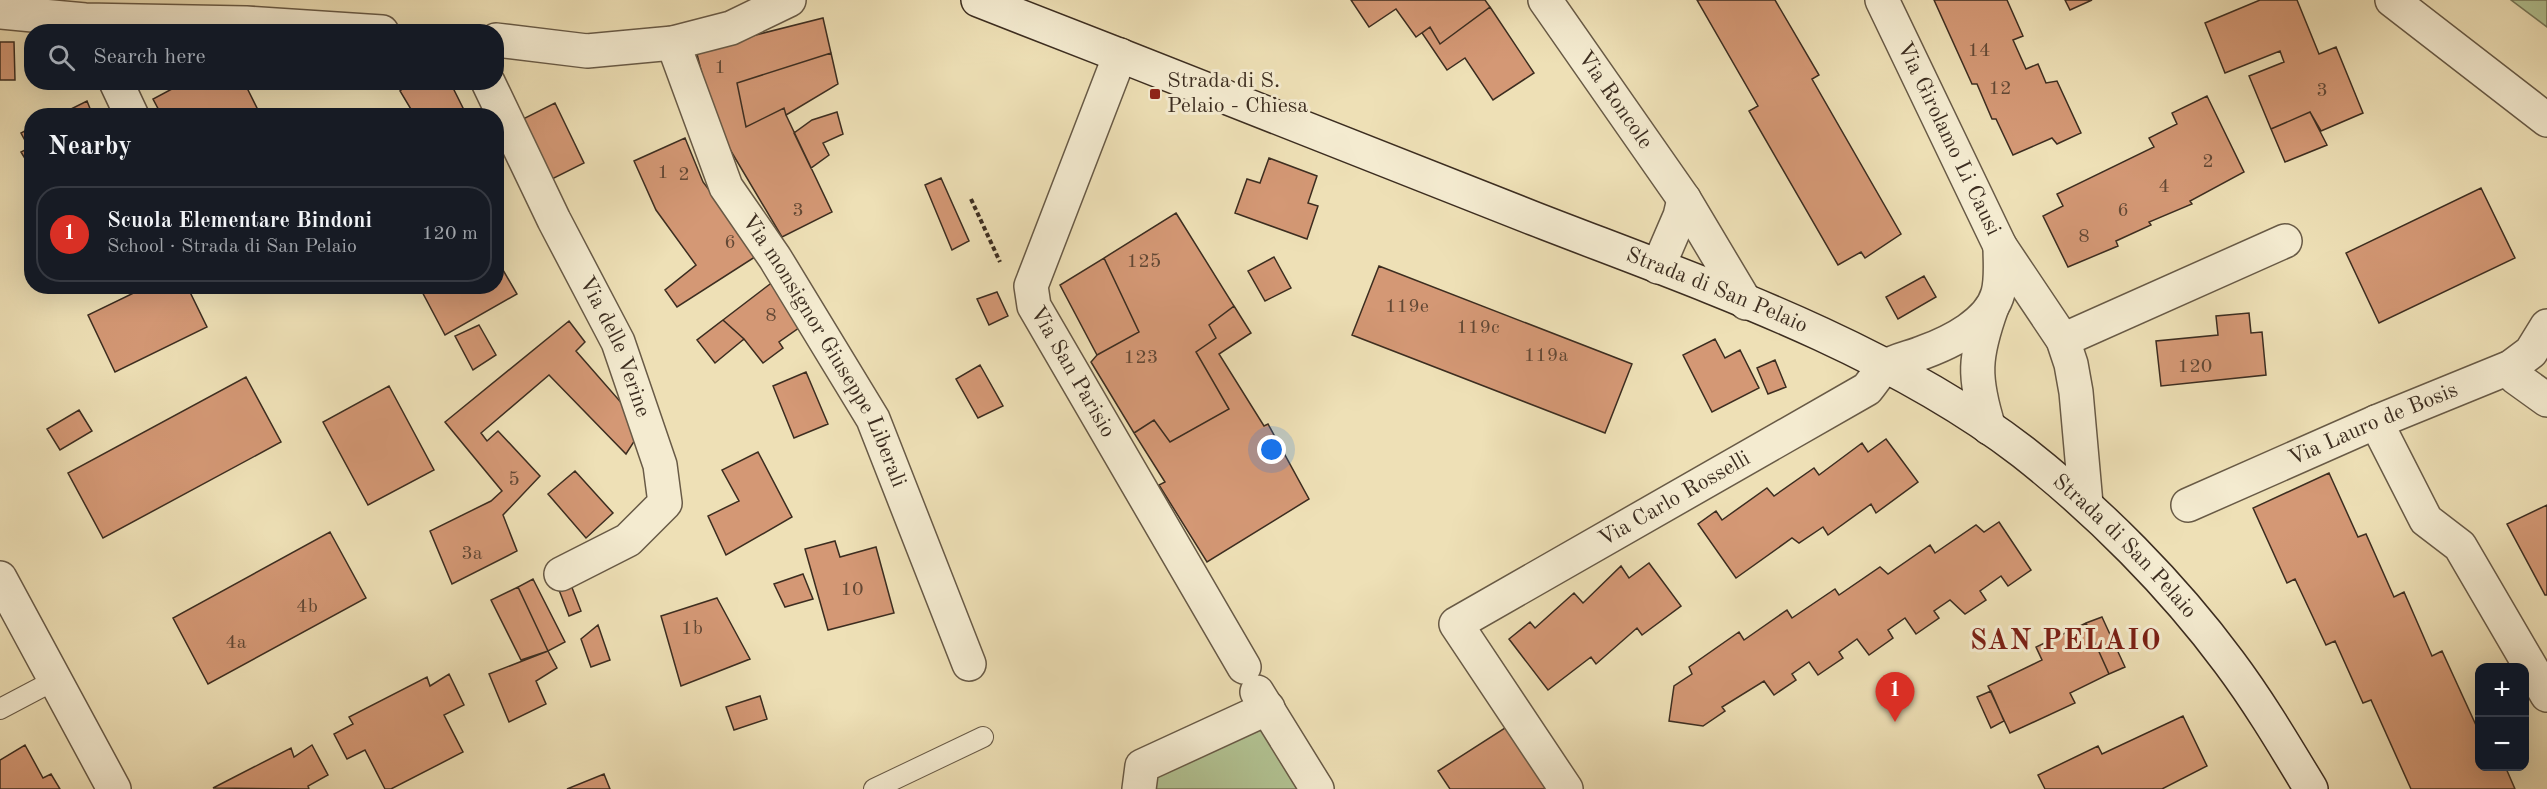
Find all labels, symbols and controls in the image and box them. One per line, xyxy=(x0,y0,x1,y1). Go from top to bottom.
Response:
search box xyxy=(24,24,504,90)
street label: Via Girolamo Li Causi xyxy=(1893,39,2004,239)
icon: search xyxy=(45,41,78,74)
house number: 14 xyxy=(1967,41,1991,61)
text: Search here xyxy=(93,46,206,68)
street label: Via Roncole xyxy=(1573,47,1657,153)
house number: 1 xyxy=(714,58,726,78)
place label: Strada di S. Pelaio - Chiesa xyxy=(1167,70,1308,117)
house number: 12 xyxy=(1988,79,2012,99)
house number: 3 xyxy=(2316,81,2328,101)
marker: Strada di S. Pelaio - Chiesa xyxy=(1148,87,1162,101)
text: Nearby xyxy=(48,134,132,160)
house number: 2 xyxy=(2202,152,2214,172)
house number: 1 xyxy=(657,163,669,183)
house number: 2 xyxy=(678,165,690,185)
house number: 4 xyxy=(2158,177,2170,197)
house number: 3 xyxy=(792,201,804,221)
house number: 6 xyxy=(2117,201,2129,221)
text: Scuola Elementare Bindoni xyxy=(107,210,372,232)
street label: Via monsignor Giuseppe Liberali xyxy=(737,210,910,490)
text: 1 xyxy=(64,224,75,244)
text: 120 m xyxy=(422,224,478,244)
house number: 8 xyxy=(2078,227,2090,247)
house number: 6 xyxy=(724,233,736,253)
text: School · Strada di San Pelaio xyxy=(107,237,357,257)
street label: Strada di San Pelaio xyxy=(1623,244,1811,337)
house number: 125 xyxy=(1127,252,1161,272)
street label: Via delle Verine xyxy=(575,273,654,420)
house number: 119e xyxy=(1385,297,1429,317)
street label: Via San Parisio xyxy=(1026,302,1119,441)
house number: 8 xyxy=(765,306,777,326)
house number: 119c xyxy=(1456,318,1500,338)
house number: 119a xyxy=(1524,346,1568,366)
house number: 123 xyxy=(1124,348,1158,368)
house number: 120 xyxy=(2178,357,2212,377)
street label: Via Lauro de Bosis xyxy=(2285,379,2461,470)
your location xyxy=(1257,435,1286,464)
street label: Via Carlo Rosselli xyxy=(1595,447,1754,551)
house number: 5 xyxy=(508,470,520,490)
street label: Strada di San Pelaio xyxy=(2048,470,2201,623)
house number: 3a xyxy=(461,544,483,564)
house number: 10 xyxy=(840,580,864,600)
house number: 4b xyxy=(296,597,318,617)
house number: 1b xyxy=(681,619,703,639)
district label: SAN PELAIO xyxy=(1970,628,2162,656)
house number: 4a xyxy=(225,633,247,653)
map controls xyxy=(2475,663,2529,771)
button: + xyxy=(2475,663,2529,717)
pin: 1 xyxy=(1876,672,1914,722)
button: − xyxy=(2475,717,2529,771)

